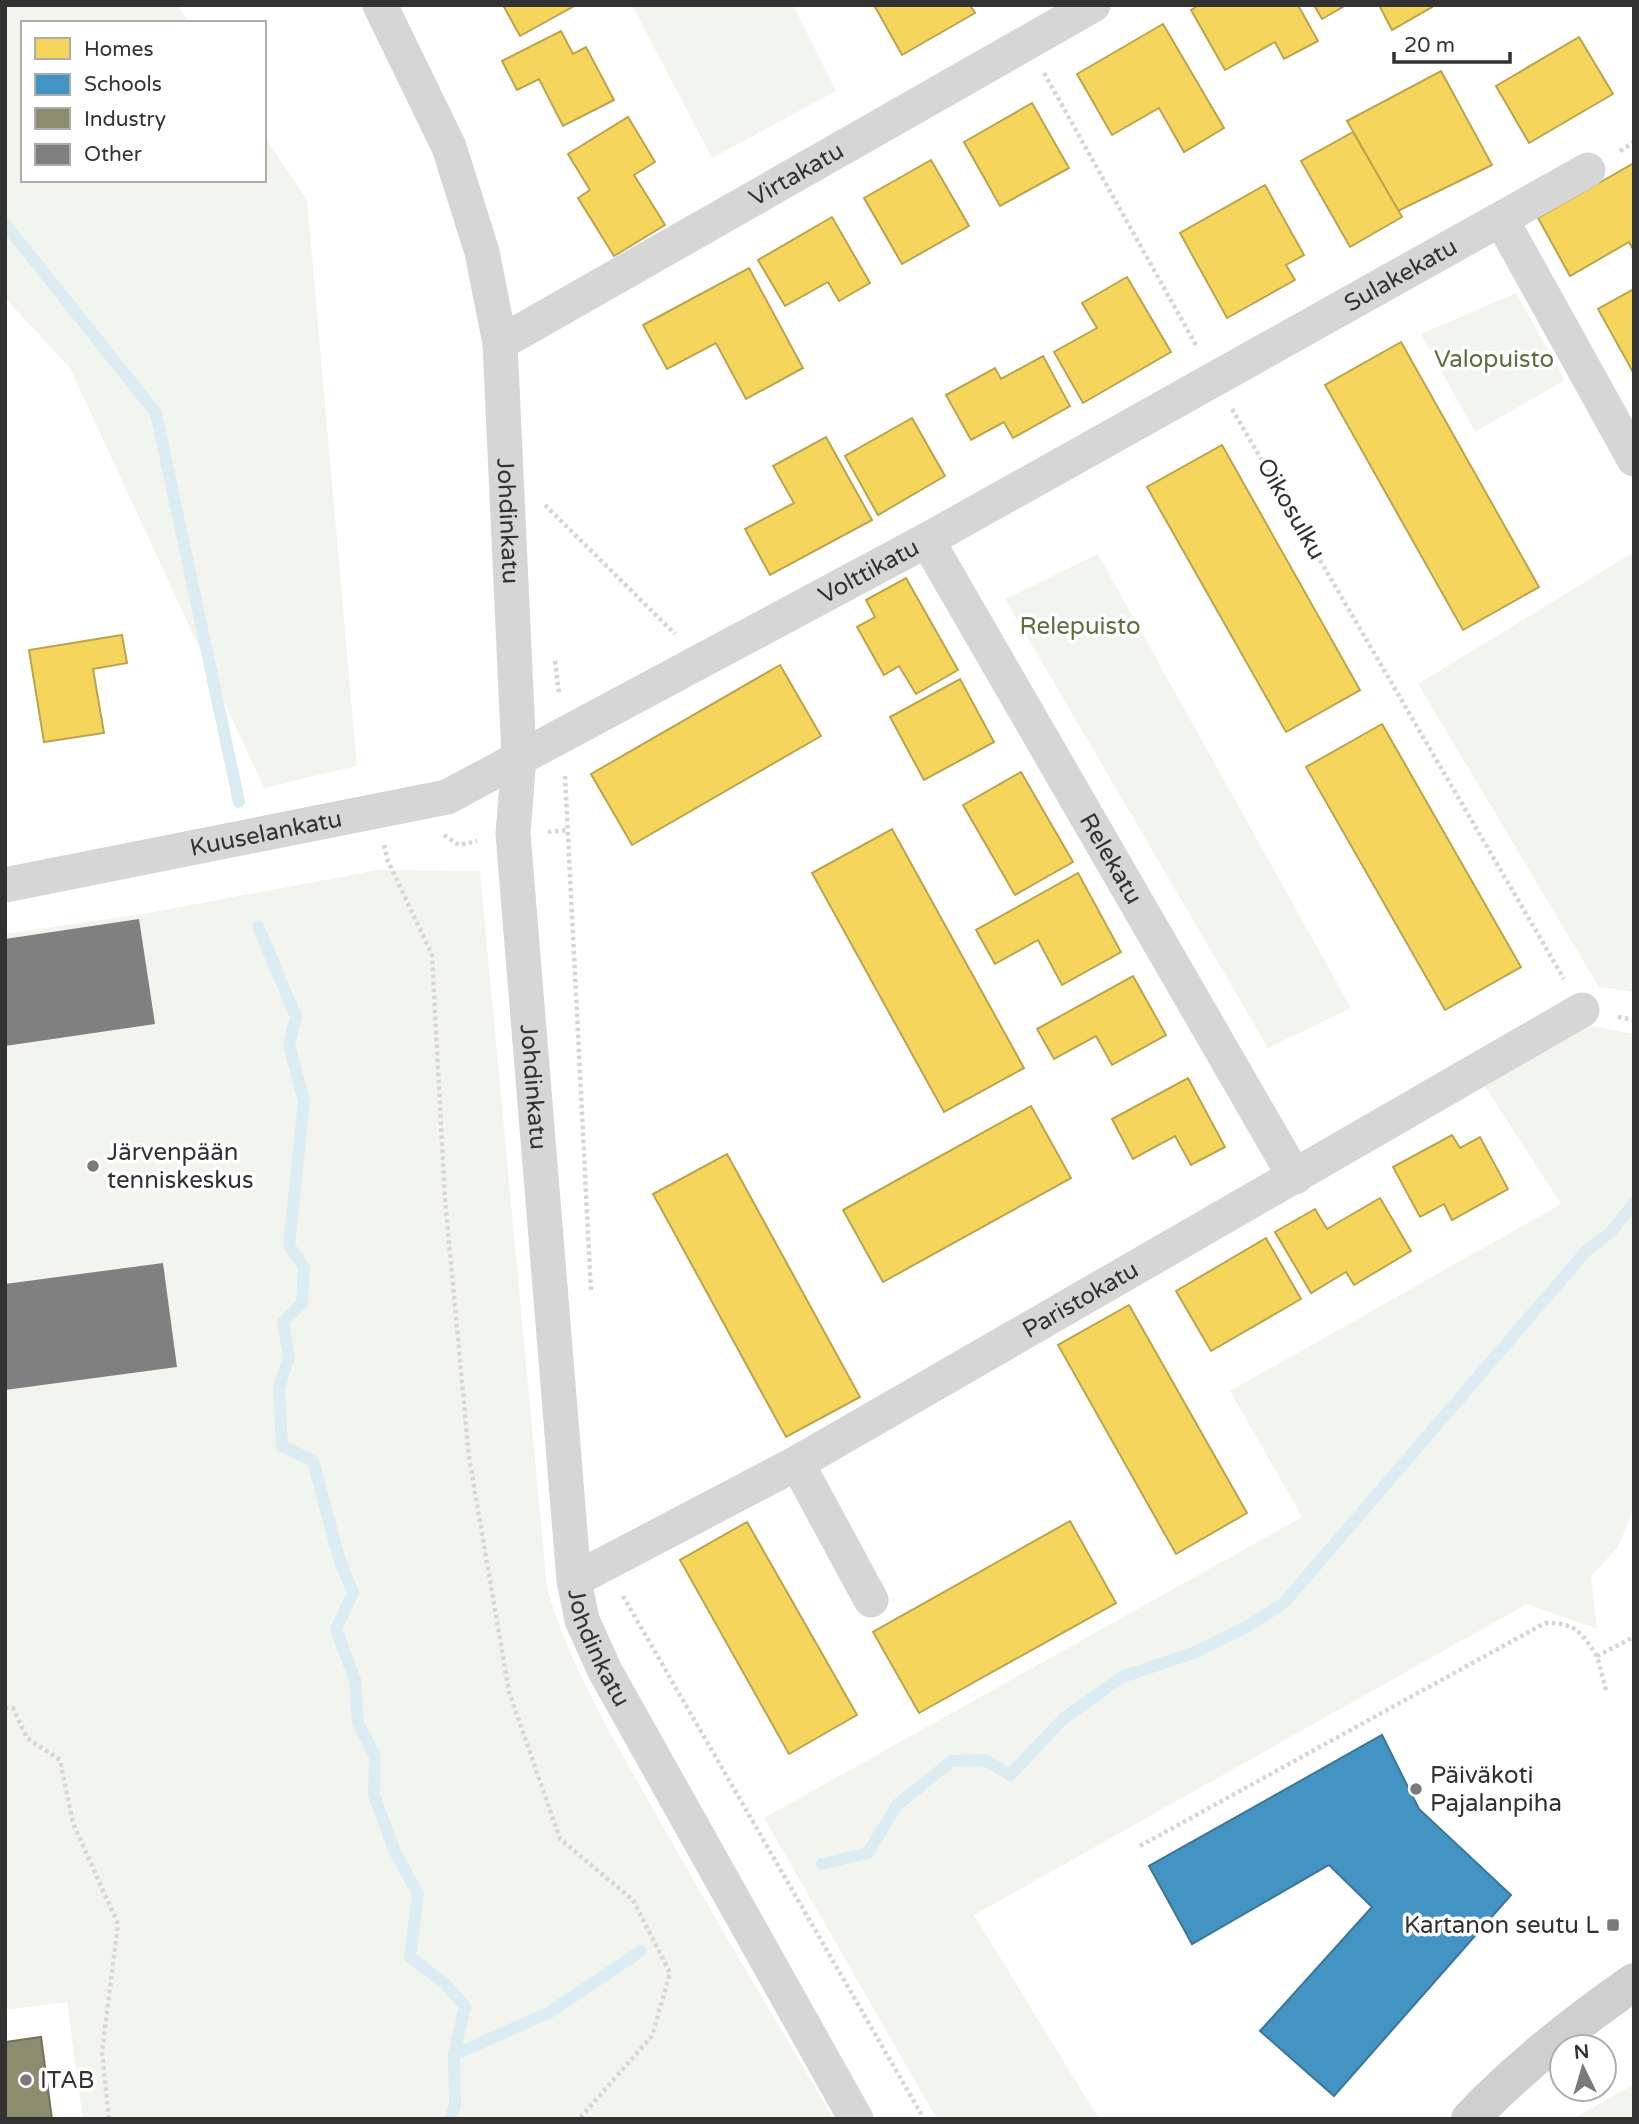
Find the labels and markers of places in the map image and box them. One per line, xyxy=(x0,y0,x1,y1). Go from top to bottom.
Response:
place label: Järvenpään tenniskeskus xyxy=(107,1138,254,1195)
marker: Järvenpään tenniskeskus xyxy=(85,1158,101,1174)
place label: Päiväkoti Pajalanpiha xyxy=(1430,1761,1562,1818)
marker: Päiväkoti Pajalanpiha xyxy=(1408,1781,1424,1797)
place label: Kartanon seutu L xyxy=(1404,1911,1599,1940)
marker: Kartanon seutu L xyxy=(1605,1917,1621,1933)
place label: ITAB xyxy=(40,2066,95,2095)
marker: ITAB xyxy=(18,2072,34,2088)

